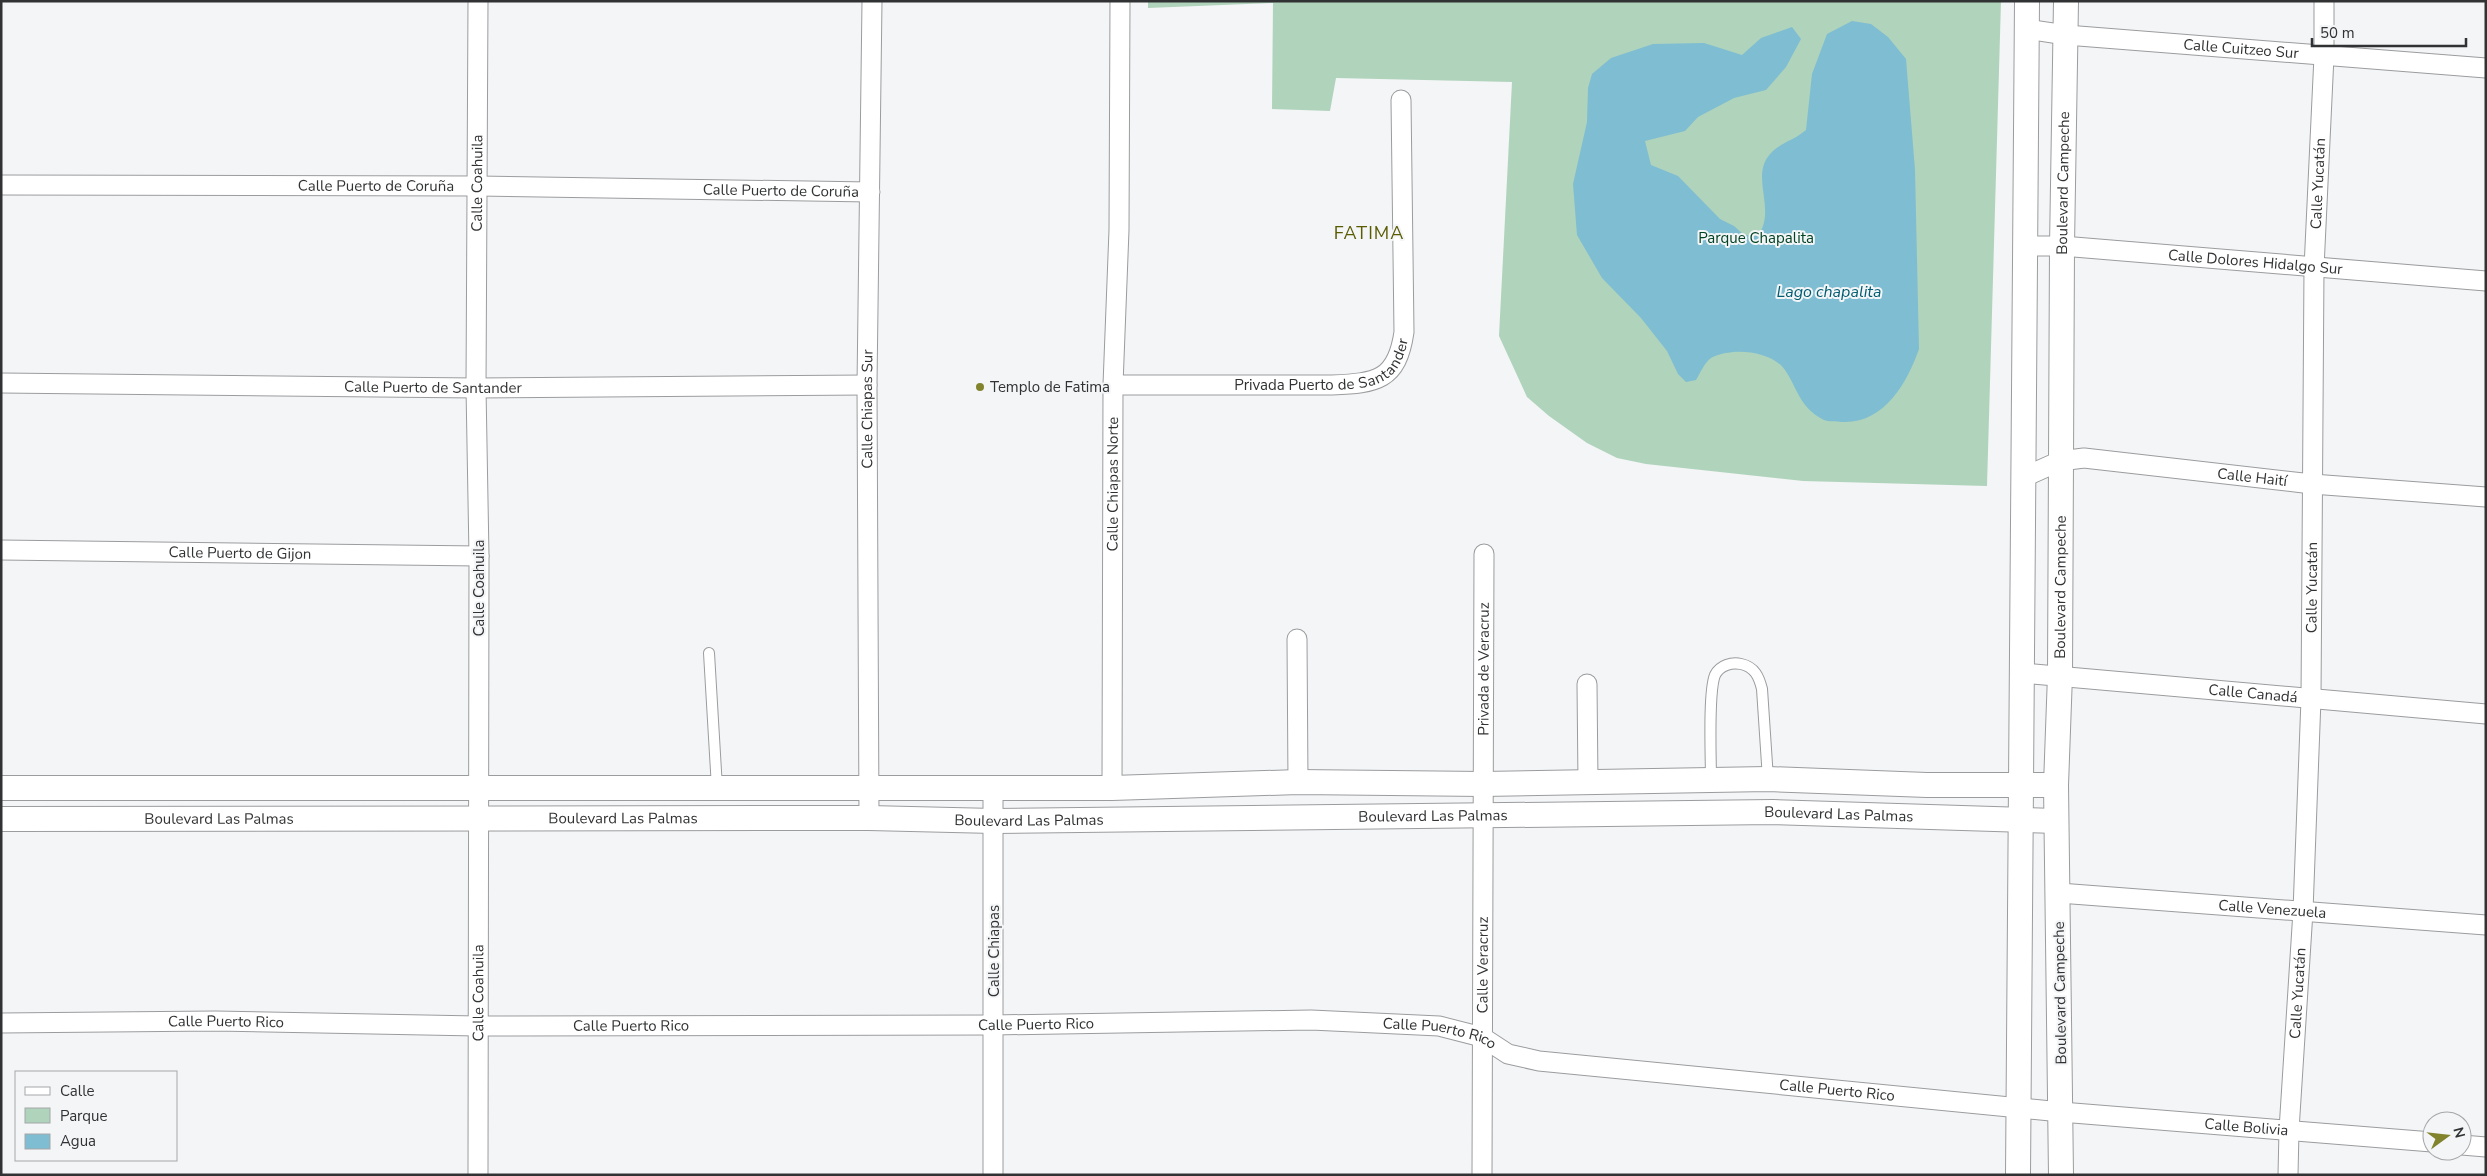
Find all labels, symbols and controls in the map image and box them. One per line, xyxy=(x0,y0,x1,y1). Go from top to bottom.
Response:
scale bar xyxy=(2312,15,2466,47)
text: 50 m xyxy=(2320,23,2355,43)
street label: Calle Cuitzeo Sur xyxy=(2183,34,2300,63)
street label: Boulevard Campeche xyxy=(2052,111,2074,255)
street label: Calle Coahuila xyxy=(467,134,487,232)
street label: Calle Yucatán xyxy=(2306,138,2330,230)
street label: Calle Puerto de Coruña xyxy=(298,176,454,196)
street label: Calle Puerto de Coruña xyxy=(703,179,859,202)
district label: FATIMA xyxy=(1334,221,1404,245)
park label: Parque Chapalita xyxy=(1698,228,1814,248)
street label: Calle Dolores Hidalgo Sur xyxy=(2167,245,2344,279)
water label: Lago chapalita xyxy=(1777,281,1881,303)
street label: Privada Puerto de Santander xyxy=(1234,336,1413,395)
street label: Calle Chiapas Sur xyxy=(857,349,877,469)
street label: Calle Puerto de Santander xyxy=(344,377,522,398)
place label: Templo de Fatima xyxy=(990,377,1110,397)
marker: Templo de Fatima xyxy=(974,381,986,393)
street label: Calle Chiapas Norte xyxy=(1103,417,1123,551)
street label: Calle Haití xyxy=(2216,463,2290,491)
street label: Boulevard Campeche xyxy=(2050,515,2071,659)
street label: Calle Coahuila xyxy=(469,539,489,637)
street label: Calle Puerto de Gijon xyxy=(168,542,312,564)
street label: Calle Yucatán xyxy=(2301,542,2322,633)
street label: Privada de Veracruz xyxy=(1473,602,1494,736)
street label: Calle Canadá xyxy=(2208,680,2299,707)
street label: Boulevard Las Palmas xyxy=(1764,802,1914,826)
street label: Boulevard Las Palmas xyxy=(1358,805,1508,827)
street label: Boulevard Las Palmas xyxy=(548,808,698,828)
street label: Boulevard Las Palmas xyxy=(144,809,294,829)
street label: Boulevard Las Palmas xyxy=(954,810,1104,831)
street label: Calle Venezuela xyxy=(2218,895,2327,923)
street label: Calle Chiapas xyxy=(984,905,1004,997)
street label: Calle Veracruz xyxy=(1473,916,1493,1013)
street label: Boulevard Campeche xyxy=(2049,921,2071,1065)
street label: Calle Coahuila xyxy=(468,944,488,1042)
street label: Calle Yucatán xyxy=(2285,947,2311,1040)
street label: Calle Puerto Rico xyxy=(168,1011,284,1032)
street label: Calle Puerto Rico xyxy=(978,1013,1094,1035)
street label: Calle Puerto Rico xyxy=(1382,1013,1500,1054)
street label: Calle Puerto Rico xyxy=(573,1016,689,1036)
legend xyxy=(15,1071,178,1161)
street label: Calle Puerto Rico xyxy=(1778,1075,1896,1106)
text: Calle xyxy=(60,1081,95,1101)
text: Parque xyxy=(60,1106,108,1126)
north arrow xyxy=(2422,1111,2472,1161)
street label: Calle Bolivia xyxy=(2204,1114,2289,1140)
text: N xyxy=(2449,1125,2470,1140)
text: Agua xyxy=(60,1131,96,1151)

